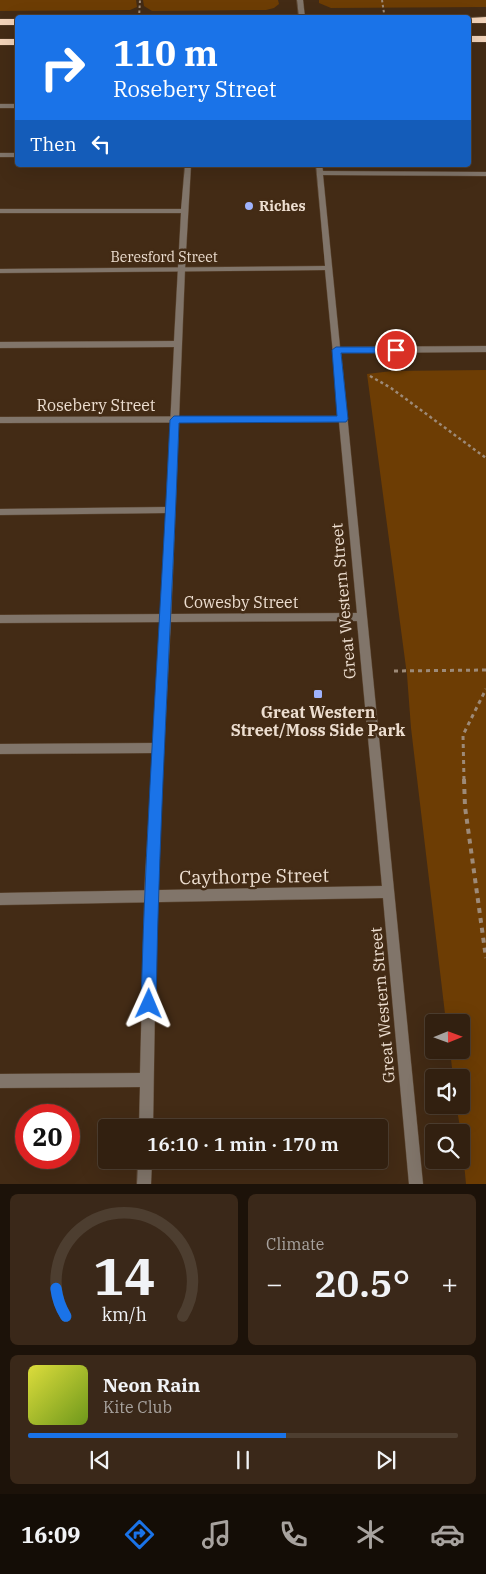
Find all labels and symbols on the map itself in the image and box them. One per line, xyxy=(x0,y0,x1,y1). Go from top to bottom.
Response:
place label: Riches xyxy=(259,197,306,215)
marker: Riches xyxy=(243,200,255,212)
street label: Beresford Street xyxy=(110,248,218,266)
pin xyxy=(375,329,417,371)
street label: Rosebery Street xyxy=(37,395,156,415)
street label: Great Western Street xyxy=(326,522,360,680)
street label: Cowesby Street xyxy=(184,592,299,612)
marker: Great Western Street/Moss Side Park xyxy=(312,688,324,700)
place label: Great Western Street/Moss Side Park xyxy=(231,702,405,740)
street label: Caythorpe Street xyxy=(179,863,329,889)
street label: Great Western Street xyxy=(365,926,399,1084)
position arrow xyxy=(122,977,174,1029)
north arrow xyxy=(425,1014,470,1059)
speed limit sign: 20 xyxy=(15,1104,80,1169)

